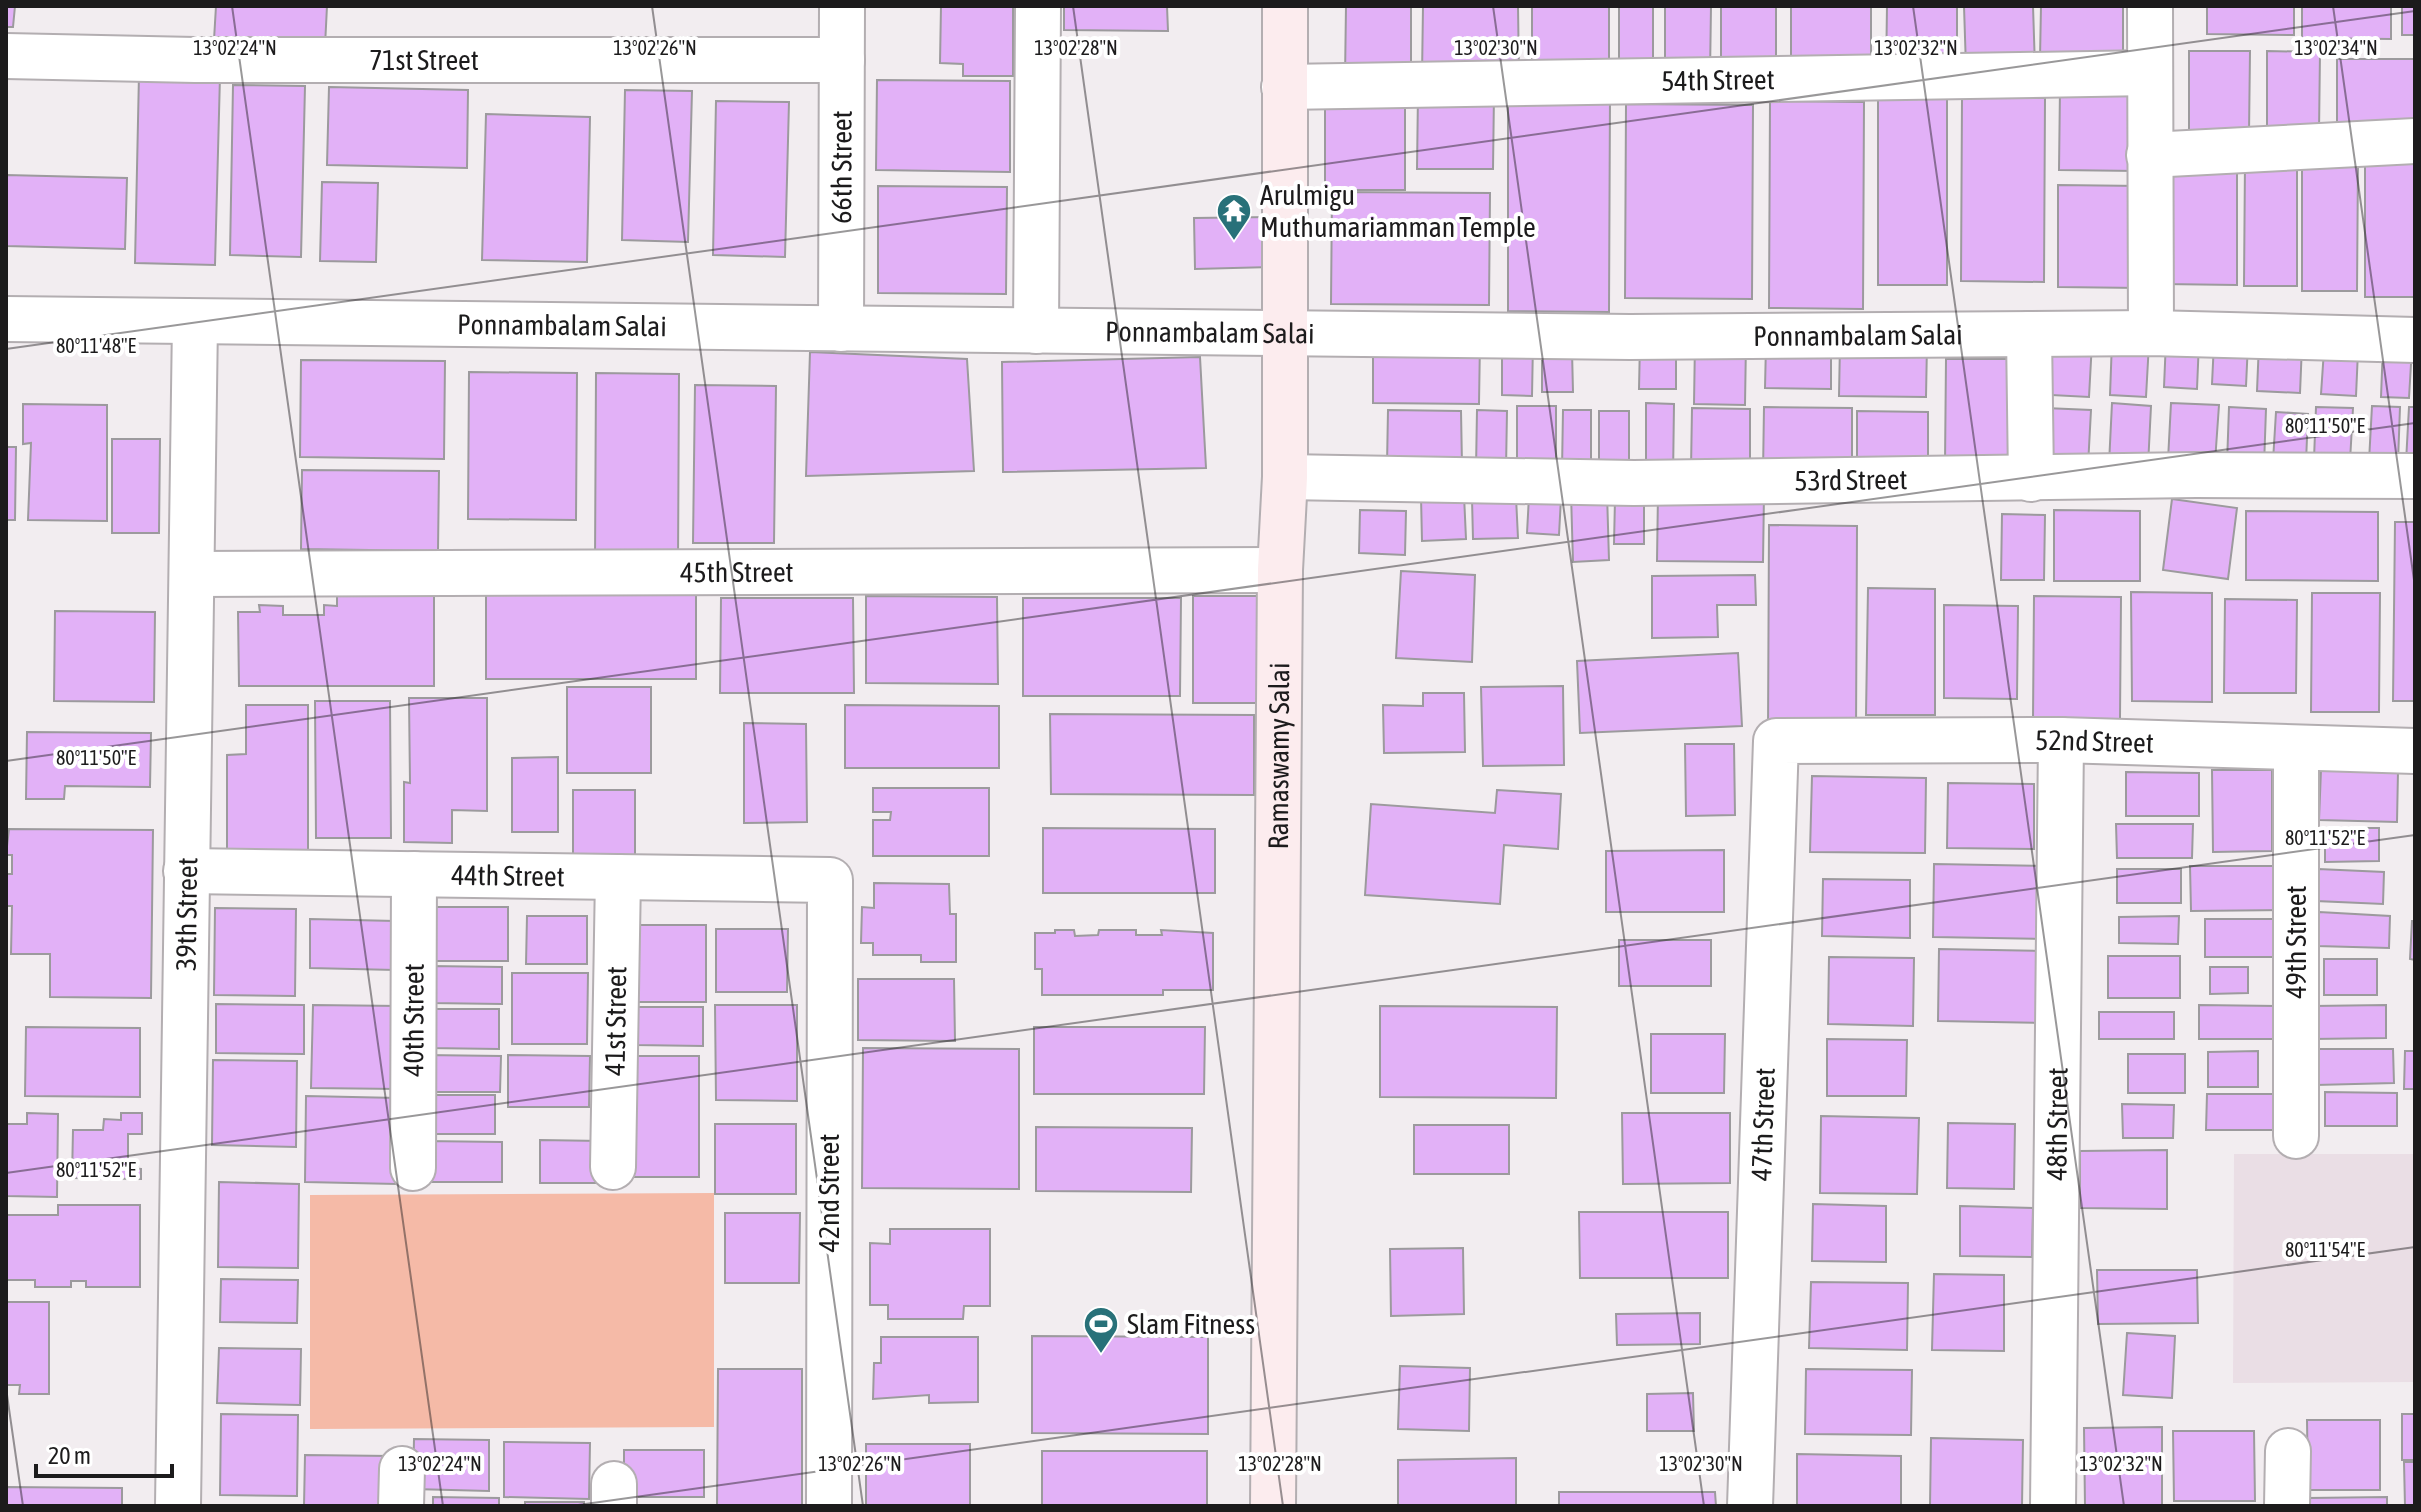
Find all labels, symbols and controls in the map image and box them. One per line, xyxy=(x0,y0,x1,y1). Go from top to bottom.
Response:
text: 13°02'24"N xyxy=(193,36,277,59)
text: 13°02'26"N xyxy=(613,36,697,59)
text: 13°02'28"N xyxy=(1034,36,1118,59)
text: 13°02'30"N xyxy=(1454,36,1538,59)
text: 13°02'32"N xyxy=(1874,36,1958,59)
text: 13°02'34"N xyxy=(2294,36,2378,59)
street label: 71st Street xyxy=(369,44,479,76)
street label: 54th Street xyxy=(1661,63,1775,97)
street label: 66th Street xyxy=(825,110,858,224)
place label: Arulmigu Muthumariamman Temple xyxy=(1260,179,1536,243)
temple icon: Arulmigu Muthumariamman Temple xyxy=(1215,192,1253,242)
street label: Ponnambalam Salai xyxy=(457,308,667,342)
street label: Ponnambalam Salai xyxy=(1105,315,1315,350)
street label: Ponnambalam Salai xyxy=(1753,318,1963,352)
text: 80°11'48"E xyxy=(56,334,137,357)
text: 80°11'50"E xyxy=(2285,414,2366,437)
street label: 53rd Street xyxy=(1794,463,1908,497)
street label: 45th Street xyxy=(680,556,794,588)
street label: Ramaswamy Salai xyxy=(1262,662,1295,850)
street label: 52nd Street xyxy=(2035,724,2154,759)
text: 80°11'50"E xyxy=(56,746,137,769)
text: 80°11'52"E xyxy=(2285,826,2366,849)
street label: 39th Street xyxy=(170,857,203,971)
street label: 44th Street xyxy=(451,859,565,892)
street label: 49th Street xyxy=(2280,885,2312,999)
street label: 40th Street xyxy=(397,963,430,1077)
street label: 41st Street xyxy=(599,966,632,1076)
street label: 47th Street xyxy=(1745,1067,1781,1181)
street label: 48th Street xyxy=(2040,1067,2074,1181)
street label: 42nd Street xyxy=(813,1134,845,1252)
text: 80°11'52"E xyxy=(56,1158,137,1181)
text: 80°11'54"E xyxy=(2285,1238,2366,1261)
sports icon: Slam Fitness xyxy=(1082,1305,1120,1355)
place label: Slam Fitness xyxy=(1127,1308,1255,1340)
scale bar xyxy=(36,1428,172,1478)
text: 20 m xyxy=(48,1442,91,1469)
text: 13°02'24"N xyxy=(398,1452,482,1475)
text: 13°02'26"N xyxy=(818,1452,902,1475)
text: 13°02'28"N xyxy=(1238,1452,1322,1475)
text: 13°02'30"N xyxy=(1659,1452,1743,1475)
text: 13°02'32"N xyxy=(2079,1452,2163,1475)

